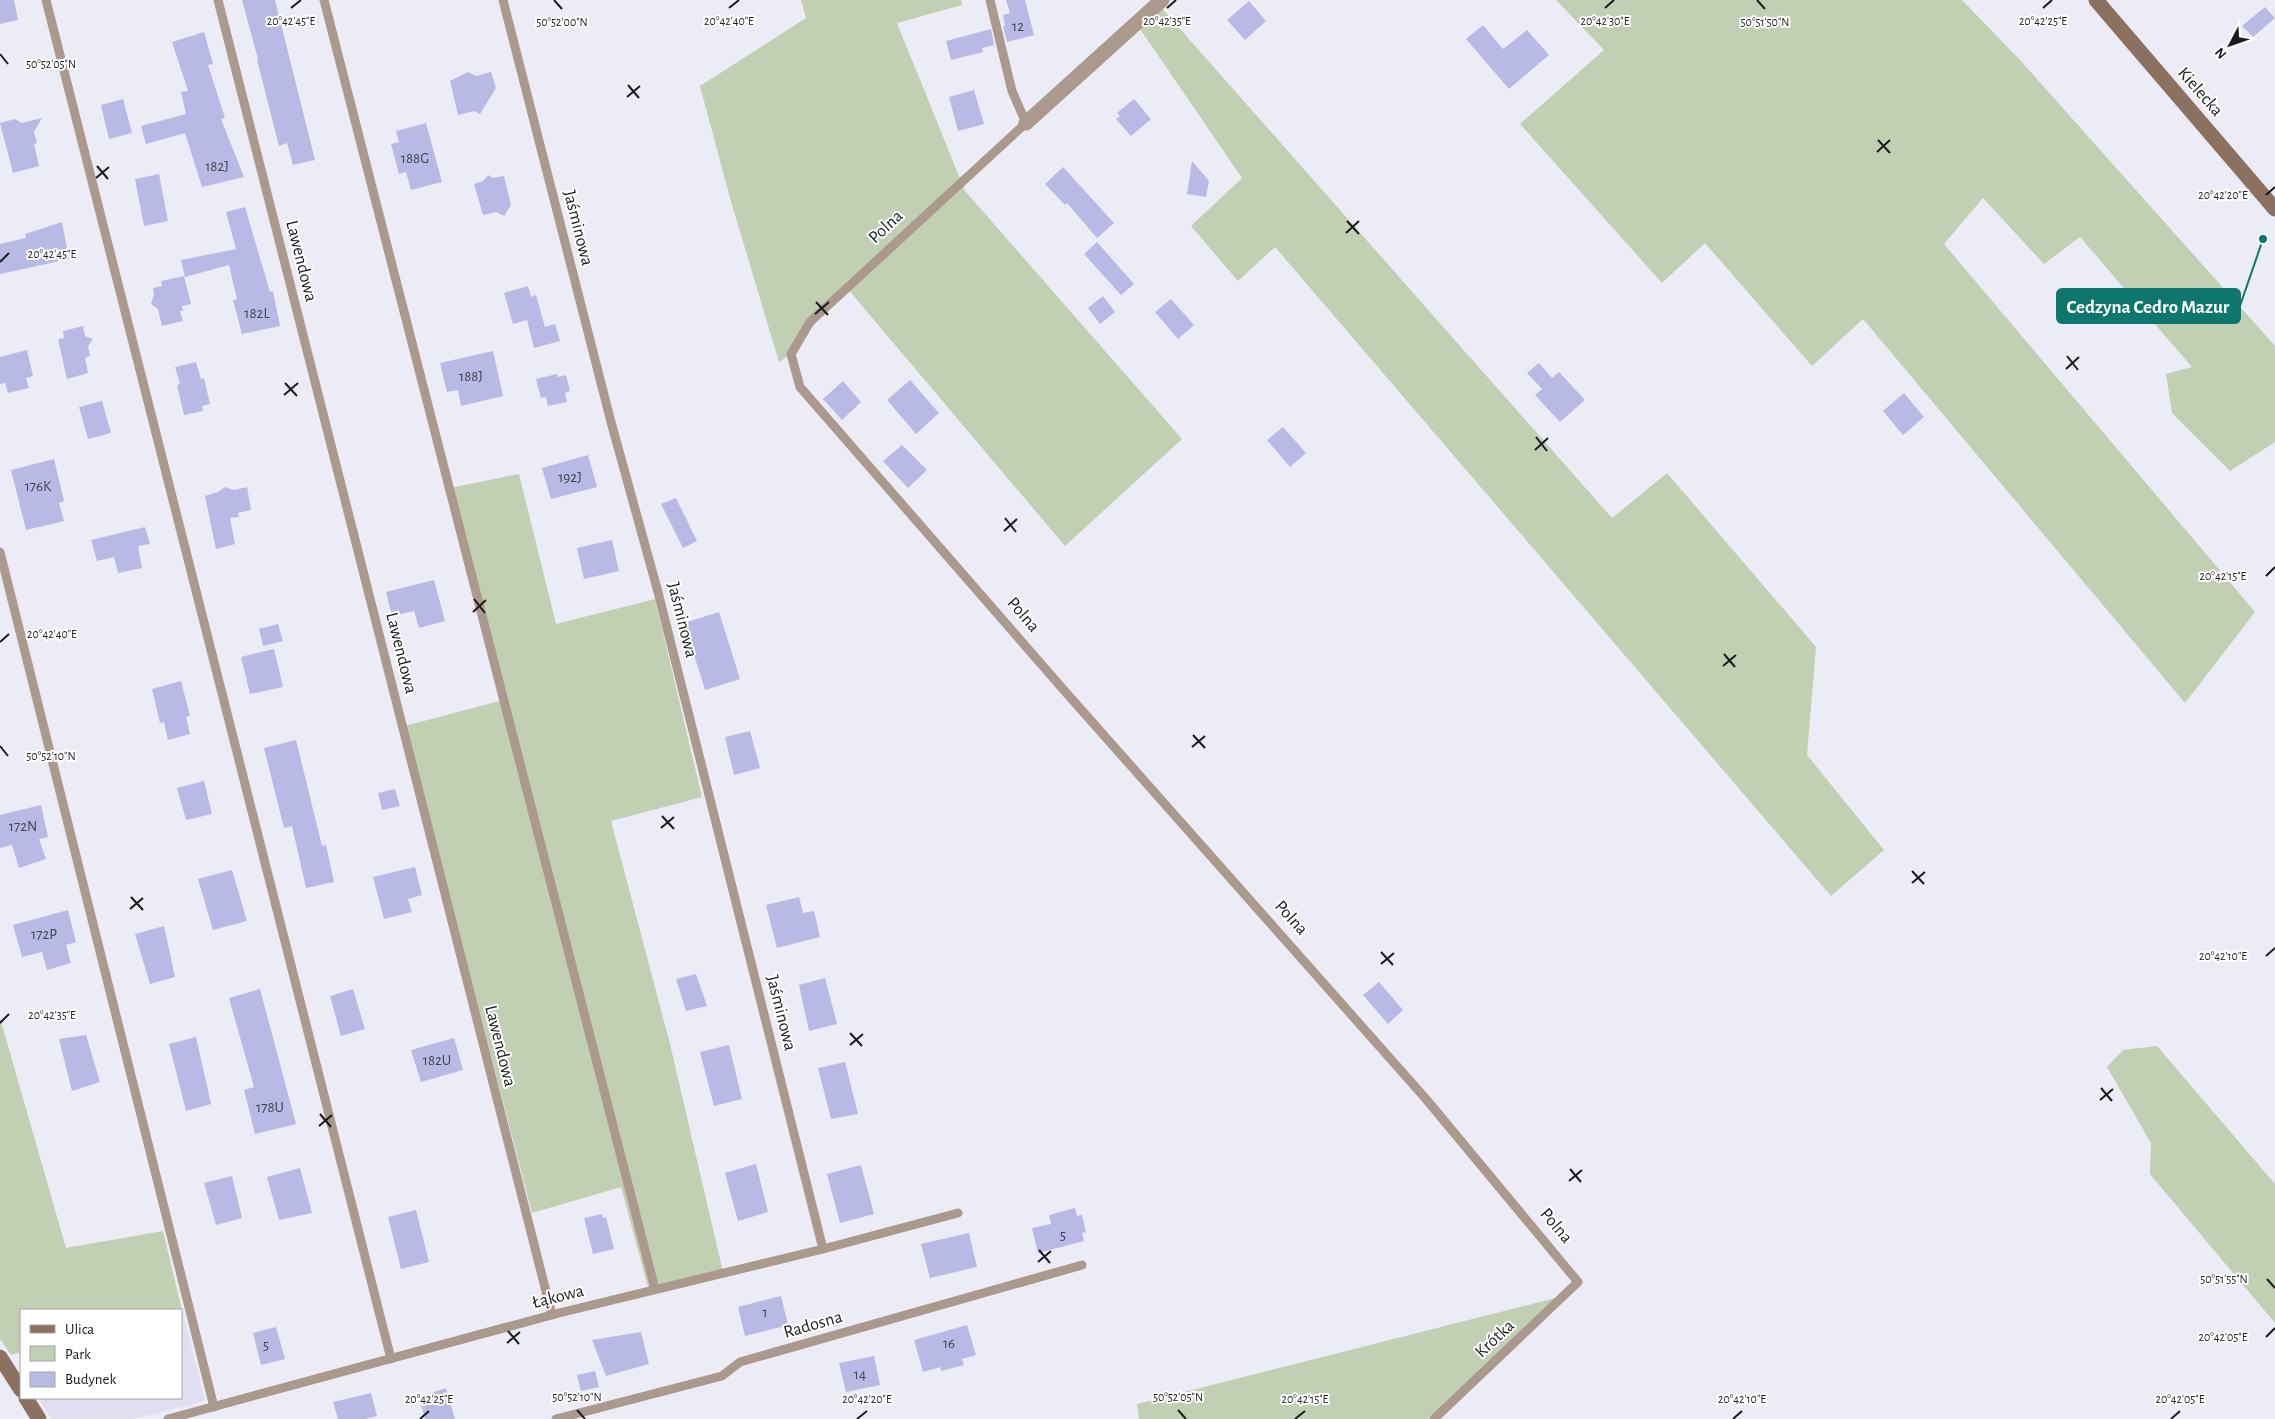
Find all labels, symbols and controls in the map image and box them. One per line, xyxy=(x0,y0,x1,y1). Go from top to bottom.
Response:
text: 20°42'45"E xyxy=(267,15,315,27)
text: 20°42'40"E xyxy=(704,15,754,27)
text: 20°42'35"E xyxy=(1143,15,1191,27)
text: 20°42'30"E xyxy=(1581,15,1630,27)
text: 20°42'25"E xyxy=(2019,15,2067,27)
text: 50°52'00"N xyxy=(536,16,588,28)
text: 50°51'50"N xyxy=(1741,16,1789,28)
house number: 12 xyxy=(1012,19,1024,34)
north arrow xyxy=(2205,20,2255,70)
text: N xyxy=(2212,45,2229,61)
text: 50°52'05"N xyxy=(26,58,76,70)
street label: Kielecka xyxy=(2174,64,2226,120)
house number: 188G xyxy=(401,151,429,166)
house number: 182J xyxy=(205,159,229,174)
street label: Jaśminowa xyxy=(560,188,596,268)
text: 20°42'20"E xyxy=(2198,189,2248,201)
street label: Polna xyxy=(865,207,907,247)
street label: Lawendowa xyxy=(282,219,320,303)
text: 20°42'45"E xyxy=(28,248,76,260)
callout: Cedzyna Cedro Mazur xyxy=(2057,289,2240,323)
text: Cedzyna Cedro Mazur xyxy=(2066,298,2230,317)
house number: 182L xyxy=(244,306,270,321)
house number: 188J xyxy=(459,369,483,384)
house number: 192J xyxy=(558,470,582,485)
house number: 176K xyxy=(25,479,52,494)
text: 20°42'15"E xyxy=(2200,570,2247,582)
street label: Jaśminowa xyxy=(664,580,700,660)
street label: Polna xyxy=(1003,594,1043,636)
street label: Lawendowa xyxy=(382,611,420,695)
text: 20°42'40"E xyxy=(27,628,77,640)
text: 50°52'10"N xyxy=(26,750,76,762)
house number: 172N xyxy=(9,819,37,834)
street label: Polna xyxy=(1271,897,1311,939)
house number: 172P xyxy=(31,927,57,942)
text: 20°42'10"E xyxy=(2199,950,2247,962)
street label: Jaśminowa xyxy=(763,973,799,1053)
street label: Lawendowa xyxy=(481,1004,519,1088)
text: 20°42'35"E xyxy=(28,1009,76,1021)
house number: 182U xyxy=(423,1053,451,1068)
house number: 178U xyxy=(256,1100,284,1115)
street label: Polna xyxy=(1536,1205,1576,1247)
house number: 5 xyxy=(1060,1228,1066,1243)
text: 50°51'55"N xyxy=(2200,1273,2248,1285)
street label: Łąkowa xyxy=(530,1282,586,1312)
house number: 1 xyxy=(762,1305,768,1320)
street label: Radosna xyxy=(782,1308,844,1342)
legend xyxy=(20,1309,182,1399)
street label: Krótka xyxy=(1472,1317,1518,1361)
text: Ulica xyxy=(65,1322,94,1337)
text: 20°42'05"E xyxy=(2198,1331,2248,1343)
house number: 16 xyxy=(943,1336,955,1351)
house number: 5 xyxy=(263,1338,269,1353)
text: Park xyxy=(65,1347,91,1362)
house number: 14 xyxy=(854,1367,866,1382)
text: Budynek xyxy=(65,1372,117,1387)
text: 50°52'10"N xyxy=(552,1391,602,1403)
text: 50°52'05"N xyxy=(1153,1391,1203,1403)
text: 20°42'25"E xyxy=(405,1393,453,1405)
text: 20°42'20"E xyxy=(842,1393,892,1405)
text: 20°42'15"E xyxy=(1282,1393,1329,1405)
text: 20°42'10"E xyxy=(1718,1393,1766,1405)
text: 20°42'05"E xyxy=(2155,1393,2205,1405)

